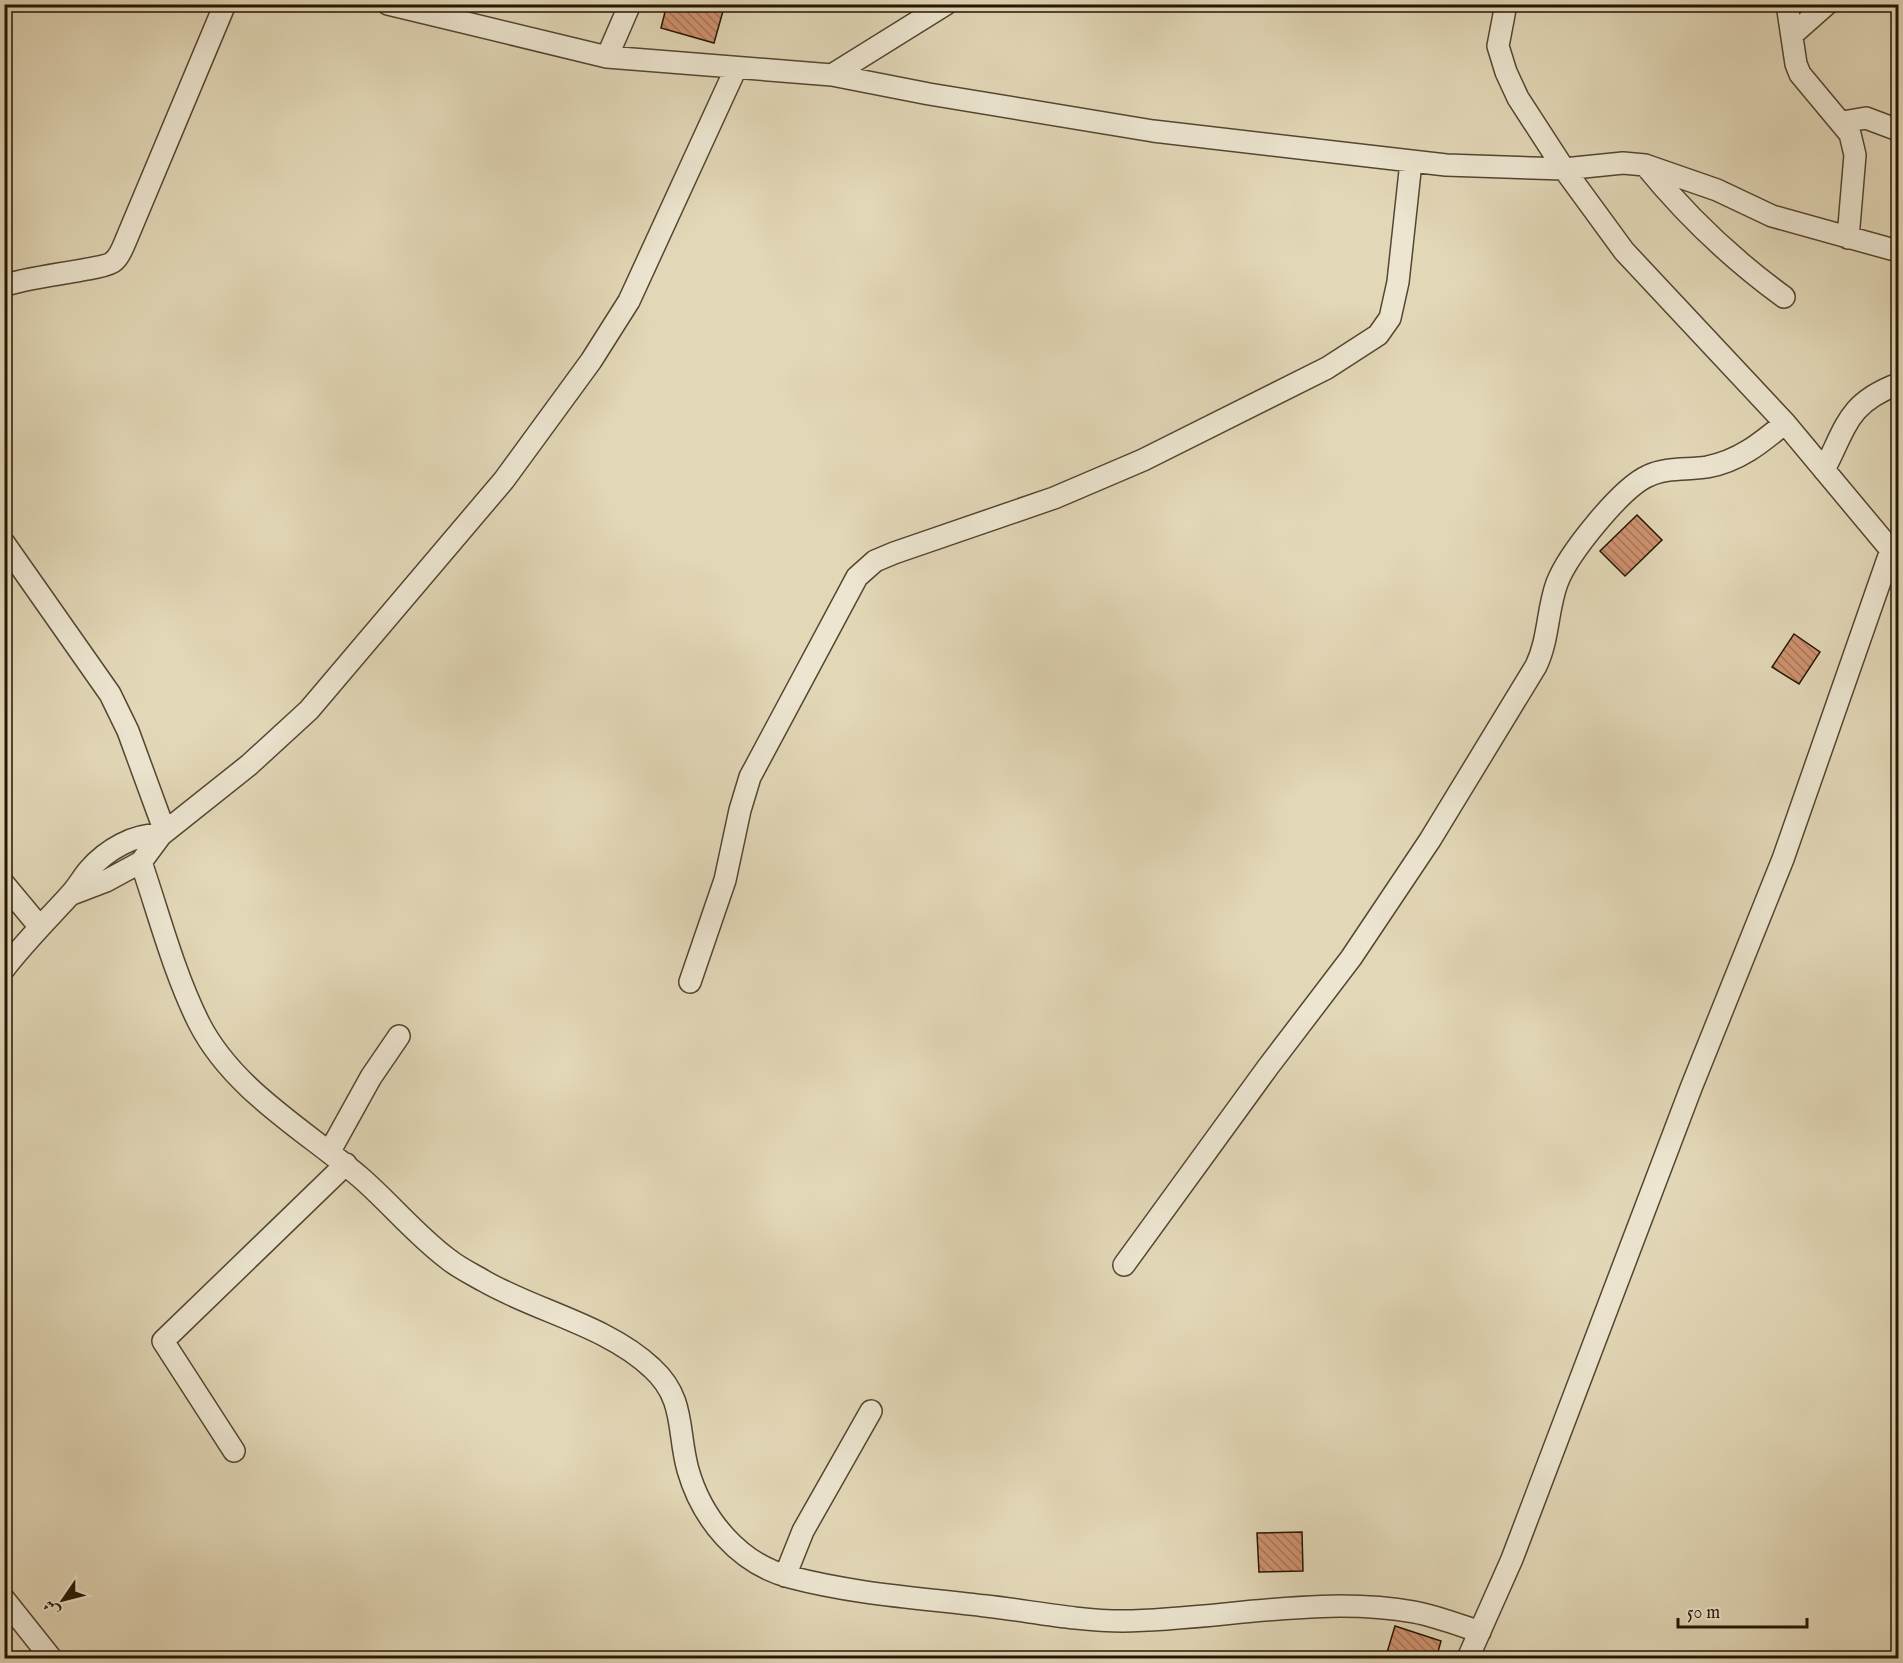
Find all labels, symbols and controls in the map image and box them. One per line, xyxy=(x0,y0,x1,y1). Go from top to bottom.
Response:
north arrow xyxy=(33,1570,93,1630)
scale bar xyxy=(1678,1591,1807,1629)
text: ش xyxy=(40,1595,65,1620)
text: 50 m xyxy=(1687,1602,1720,1625)

